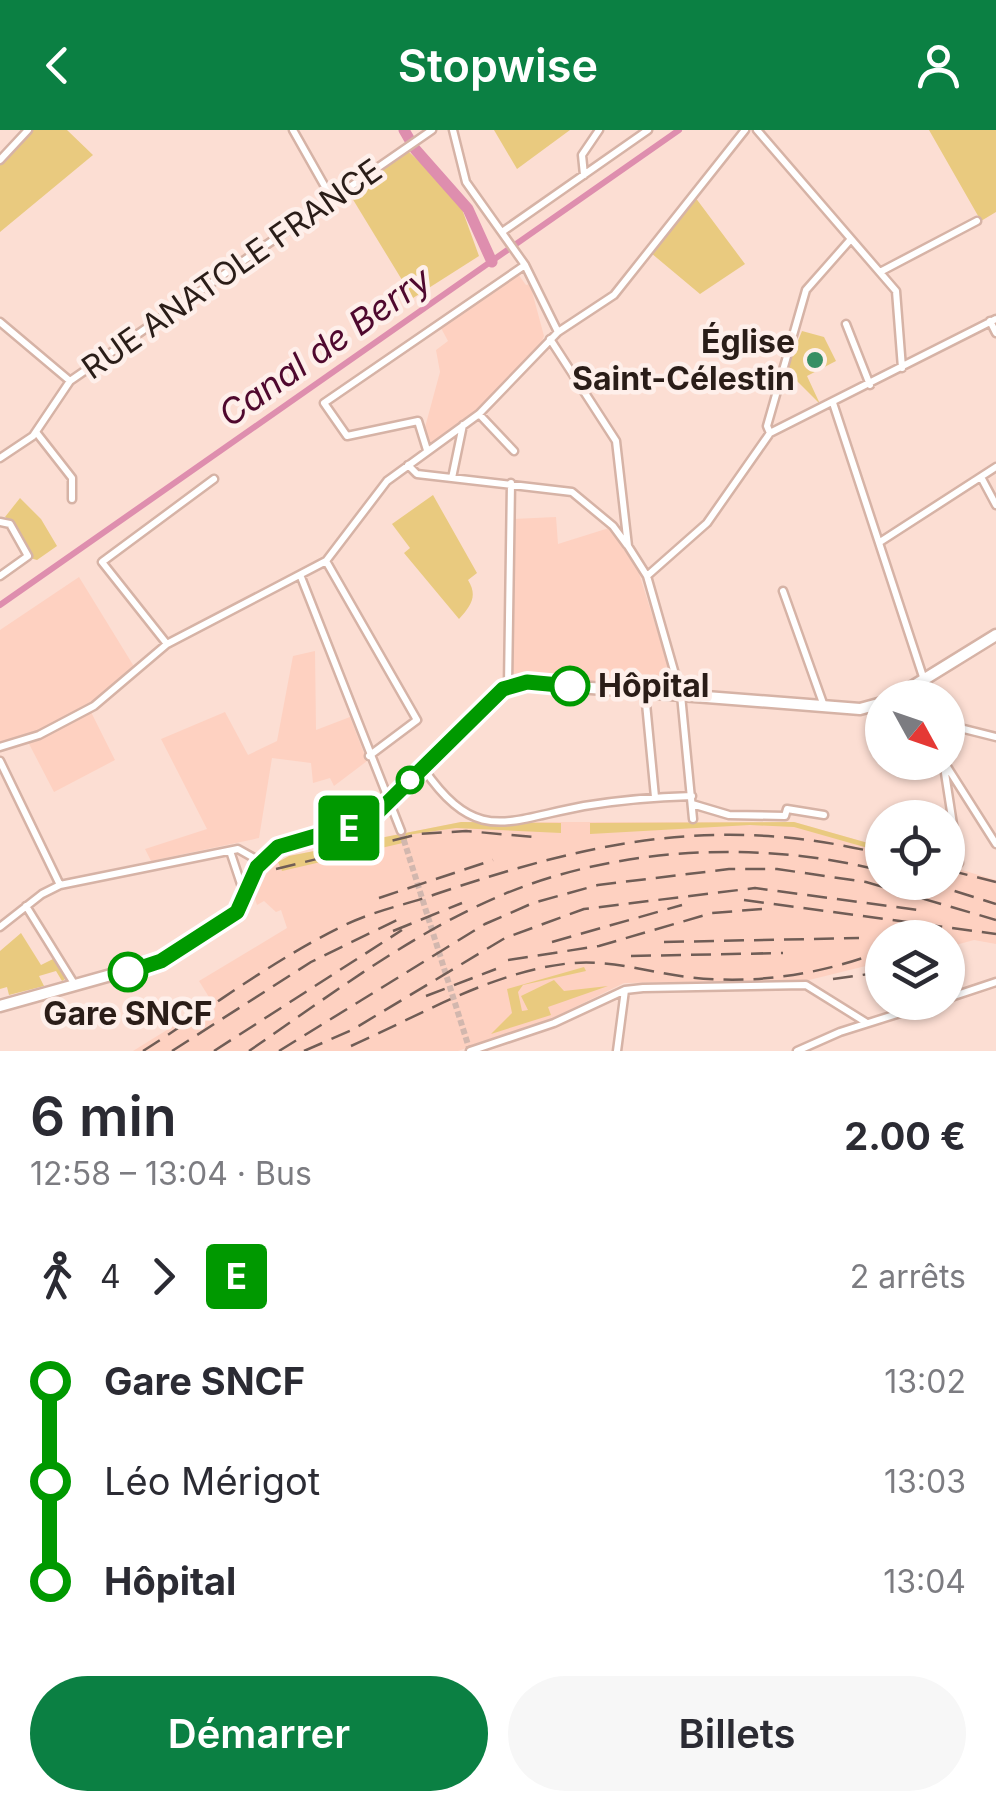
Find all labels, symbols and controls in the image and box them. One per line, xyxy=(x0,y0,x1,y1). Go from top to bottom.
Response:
icon: back xyxy=(30,38,85,93)
text: Stopwise xyxy=(398,38,598,93)
icon: person xyxy=(911,38,966,93)
street label: RUE ANATOLE FRANCE xyxy=(74,150,389,387)
water label: Canal de Berry xyxy=(210,257,440,435)
place label: Église Saint-Célestin xyxy=(572,322,795,398)
marker: Église Saint-Célestin xyxy=(804,349,826,371)
place label: Hôpital xyxy=(598,666,710,705)
marker: Hôpital xyxy=(551,667,589,705)
north arrow xyxy=(865,680,965,780)
map controls xyxy=(865,680,965,1020)
unlabelled marker xyxy=(397,767,423,793)
line badge: E xyxy=(316,796,382,860)
button: locate xyxy=(865,800,965,900)
text: E xyxy=(338,807,360,849)
button: layers xyxy=(865,920,965,1020)
marker: Gare SNCF xyxy=(109,953,147,991)
place label: Gare SNCF xyxy=(43,994,213,1033)
text: 6 min xyxy=(30,1083,177,1149)
text: 2.00 € xyxy=(844,1113,966,1159)
text: 12:58 – 13:04 · Bus xyxy=(30,1154,312,1193)
icon: walk xyxy=(30,1249,85,1304)
icon: forward xyxy=(136,1249,191,1304)
text: E xyxy=(226,1255,247,1297)
text: 4 xyxy=(100,1257,121,1296)
text: 2 arrêts xyxy=(850,1257,966,1296)
text: Gare SNCF xyxy=(104,1358,305,1404)
text: 13:02 xyxy=(884,1362,966,1401)
text: Léo Mérigot xyxy=(104,1458,320,1504)
text: 13:03 xyxy=(884,1462,966,1501)
text: Hôpital xyxy=(104,1558,236,1604)
text: 13:04 xyxy=(883,1562,966,1601)
button: Démarrer xyxy=(30,1676,488,1791)
button: Billets xyxy=(508,1676,966,1791)

